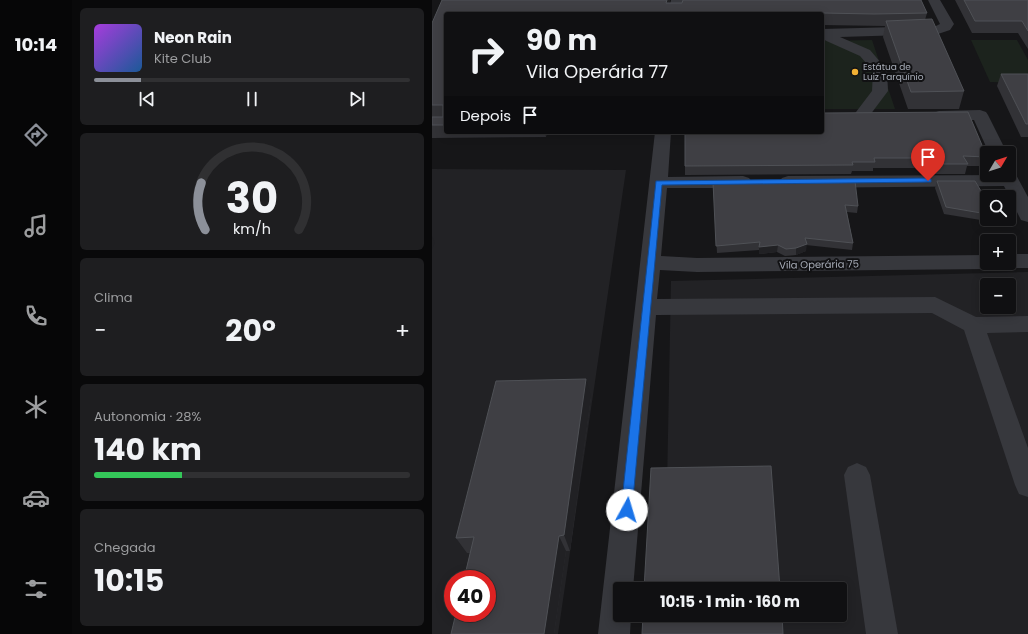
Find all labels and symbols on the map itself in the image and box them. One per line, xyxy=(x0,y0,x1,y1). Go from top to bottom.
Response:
place label: Estátua de Luiz Tarquínio xyxy=(863,61,924,83)
marker: Estátua de Luiz Tarquínio xyxy=(850,67,860,77)
pin xyxy=(911,140,945,181)
north arrow xyxy=(980,146,1016,182)
street label: Vila Operária 75 xyxy=(779,256,859,273)
position arrow xyxy=(606,489,648,531)
speed limit sign: 40 xyxy=(444,570,496,622)

